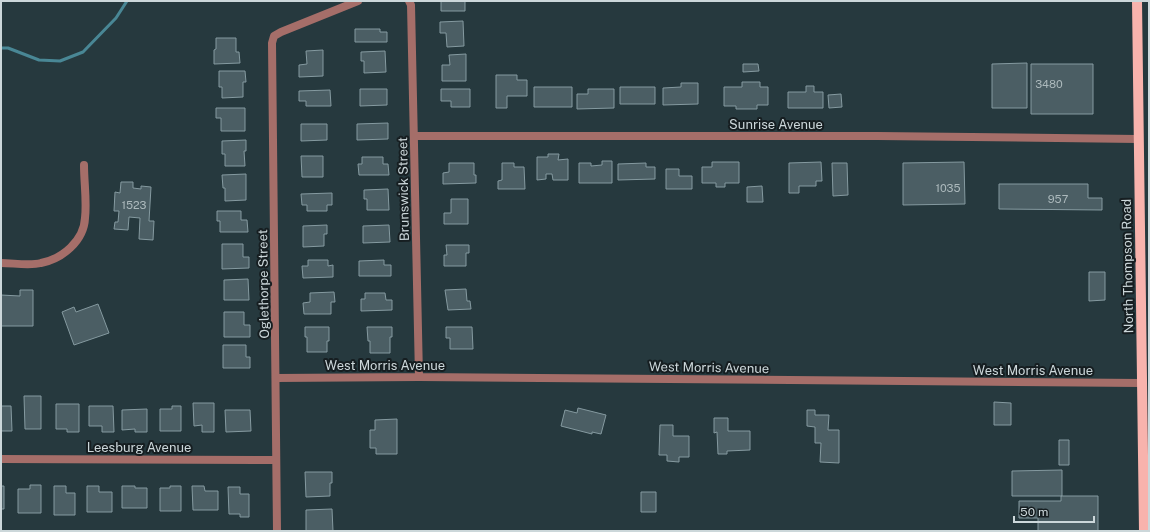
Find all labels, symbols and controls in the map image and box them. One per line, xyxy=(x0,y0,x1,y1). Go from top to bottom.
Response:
house number: 3480 xyxy=(1035,78,1063,90)
street label: Sunrise Avenue xyxy=(729,117,823,132)
street label: Brunswick Street xyxy=(395,137,412,241)
house number: 1035 xyxy=(935,182,961,194)
house number: 957 xyxy=(1048,193,1069,205)
house number: 1523 xyxy=(121,199,147,211)
street label: North Thompson Road xyxy=(1119,199,1136,333)
street label: Oglethorpe Street xyxy=(255,229,272,339)
street label: West Morris Avenue xyxy=(325,358,445,373)
street label: West Morris Avenue xyxy=(649,359,769,376)
street label: West Morris Avenue xyxy=(973,363,1093,378)
street label: Leesburg Avenue xyxy=(87,440,191,455)
scale bar xyxy=(1014,498,1094,524)
text: 50 m xyxy=(1020,505,1048,519)

